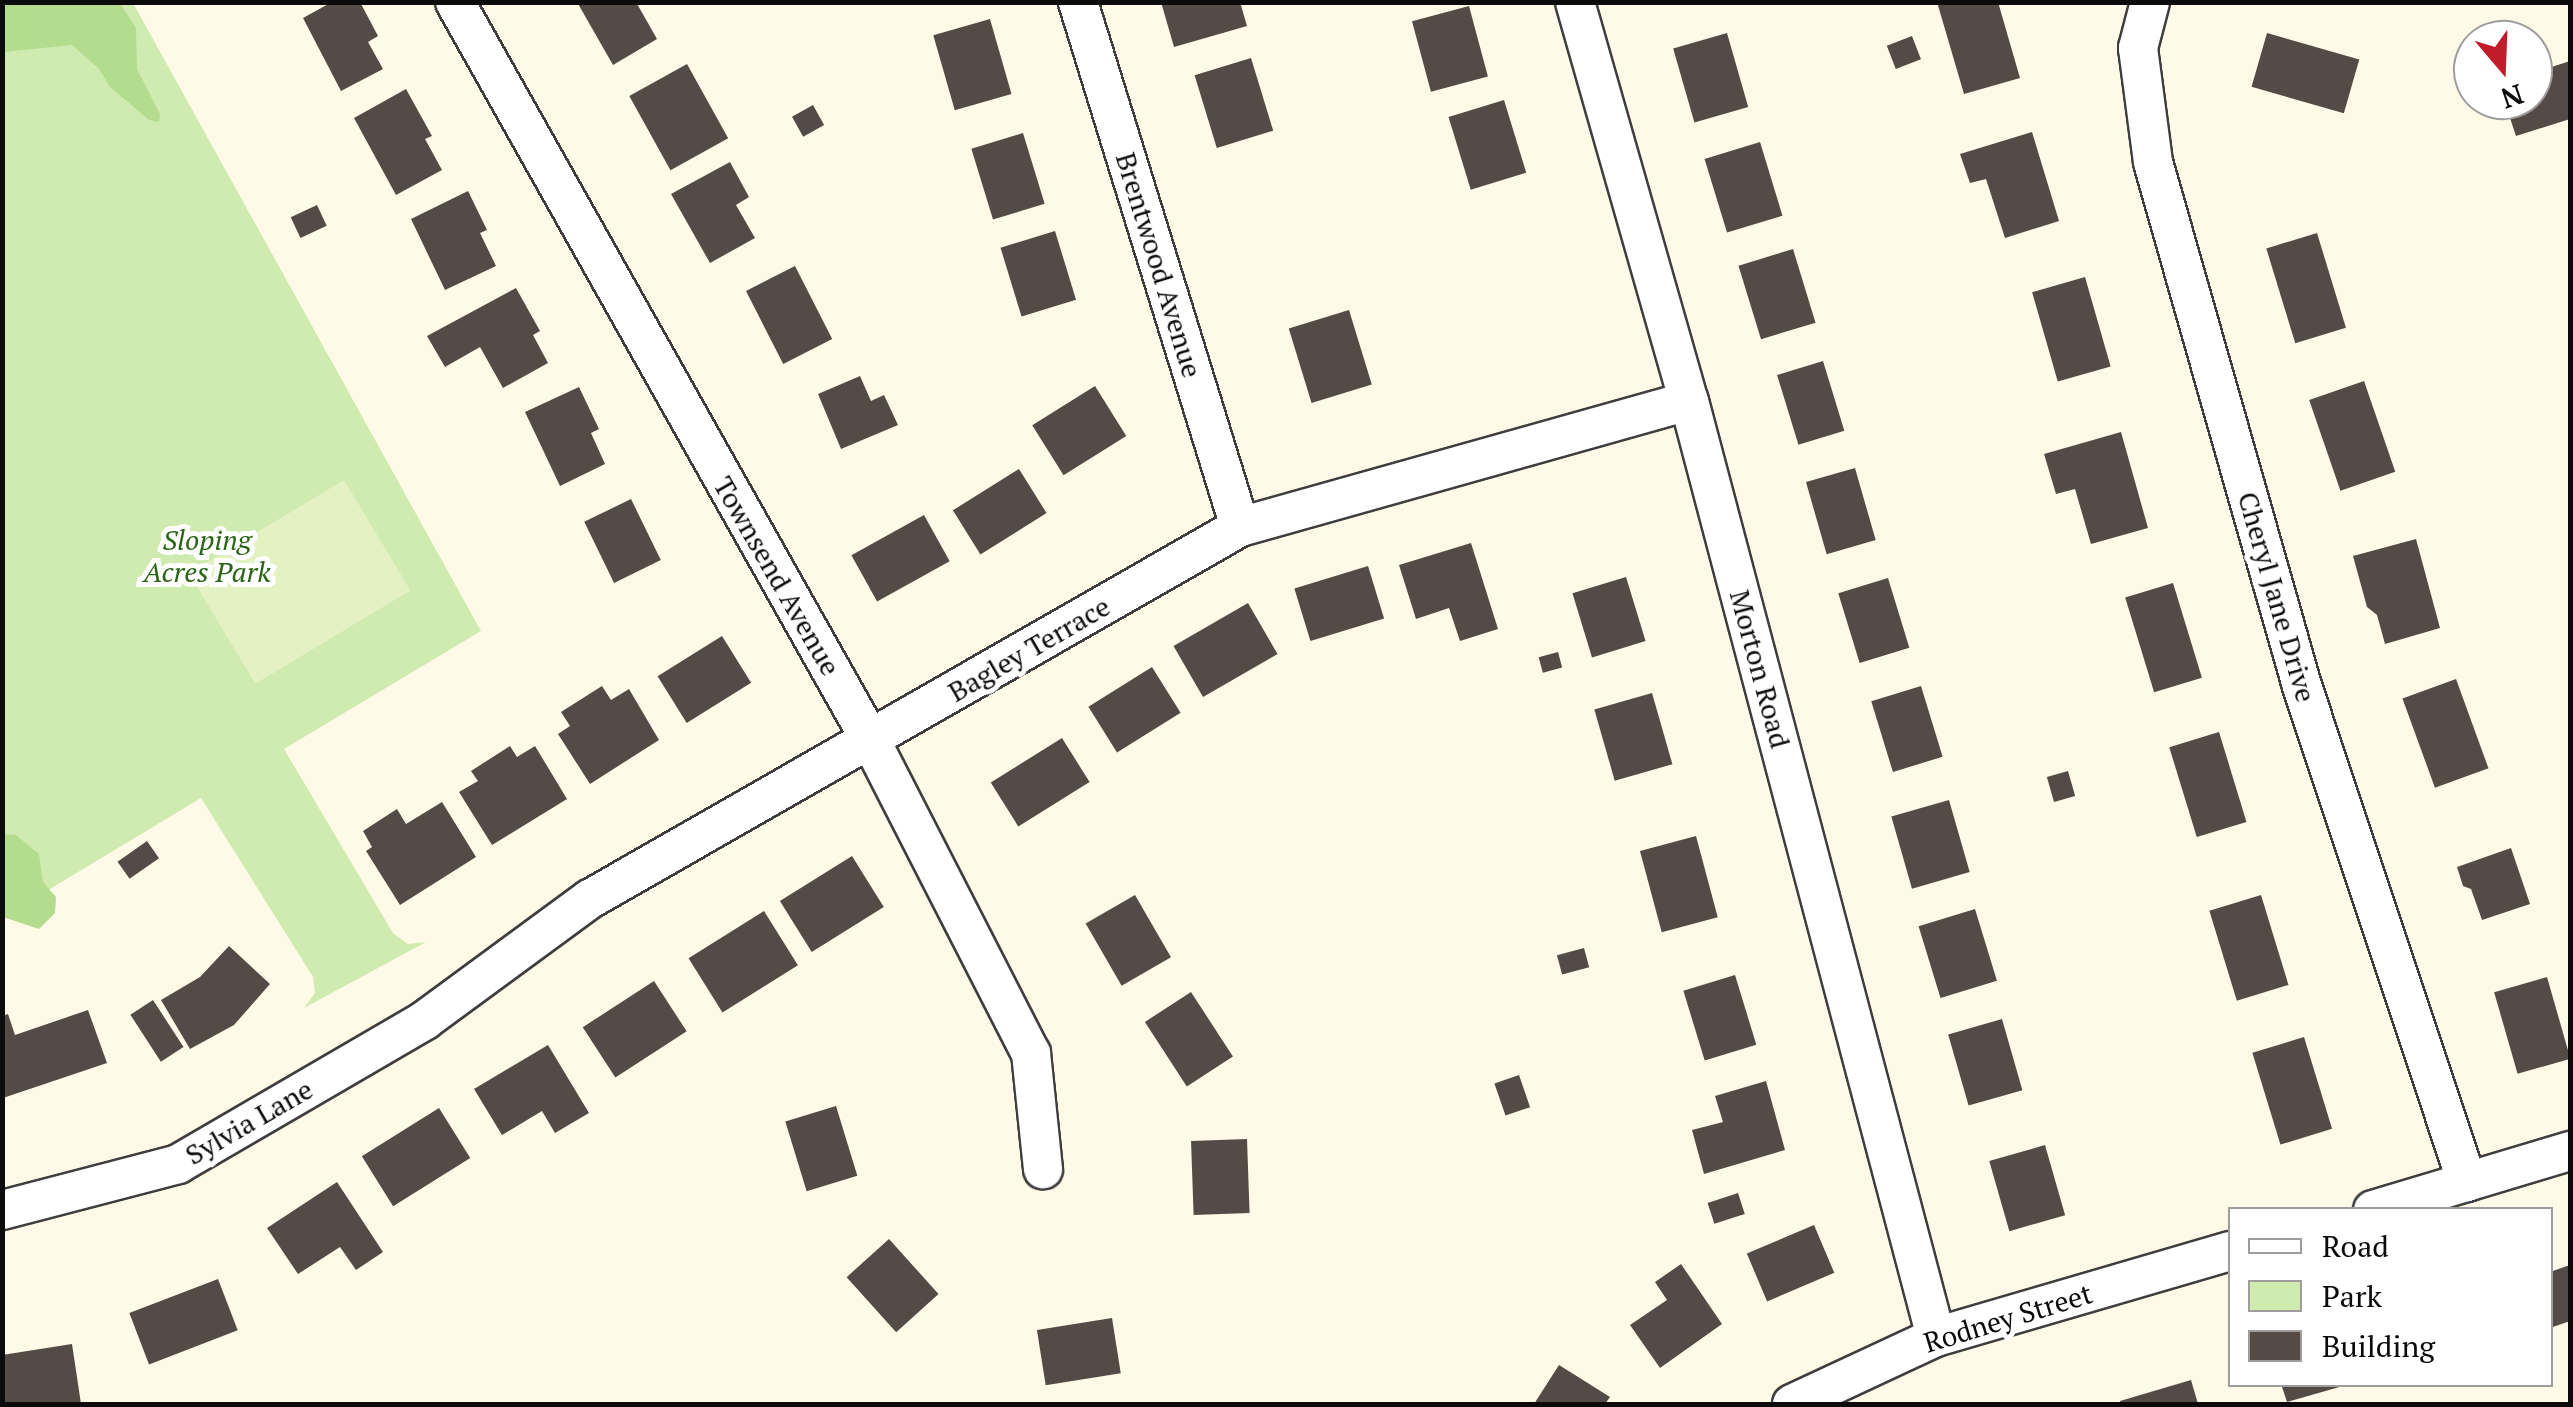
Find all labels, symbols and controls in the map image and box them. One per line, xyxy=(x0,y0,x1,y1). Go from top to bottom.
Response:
north arrow xyxy=(2453,20,2553,120)
text: N xyxy=(2496,76,2528,118)
street label: Brentwood Avenue xyxy=(1109,148,1209,382)
street label: Townsend Avenue xyxy=(706,470,848,682)
street label: Cheryl Jane Drive xyxy=(2231,488,2323,706)
park label: Sloping Acres Park xyxy=(143,523,271,589)
street label: Morton Road xyxy=(1723,586,1797,752)
street label: Bagley Terrace xyxy=(942,589,1116,709)
street label: Sylvia Lane xyxy=(179,1072,319,1172)
legend xyxy=(2228,1207,2553,1387)
text: Road xyxy=(2322,1226,2389,1266)
street label: Rodney Street xyxy=(1920,1276,2096,1360)
text: Park xyxy=(2322,1276,2382,1316)
text: Building xyxy=(2322,1326,2435,1366)

